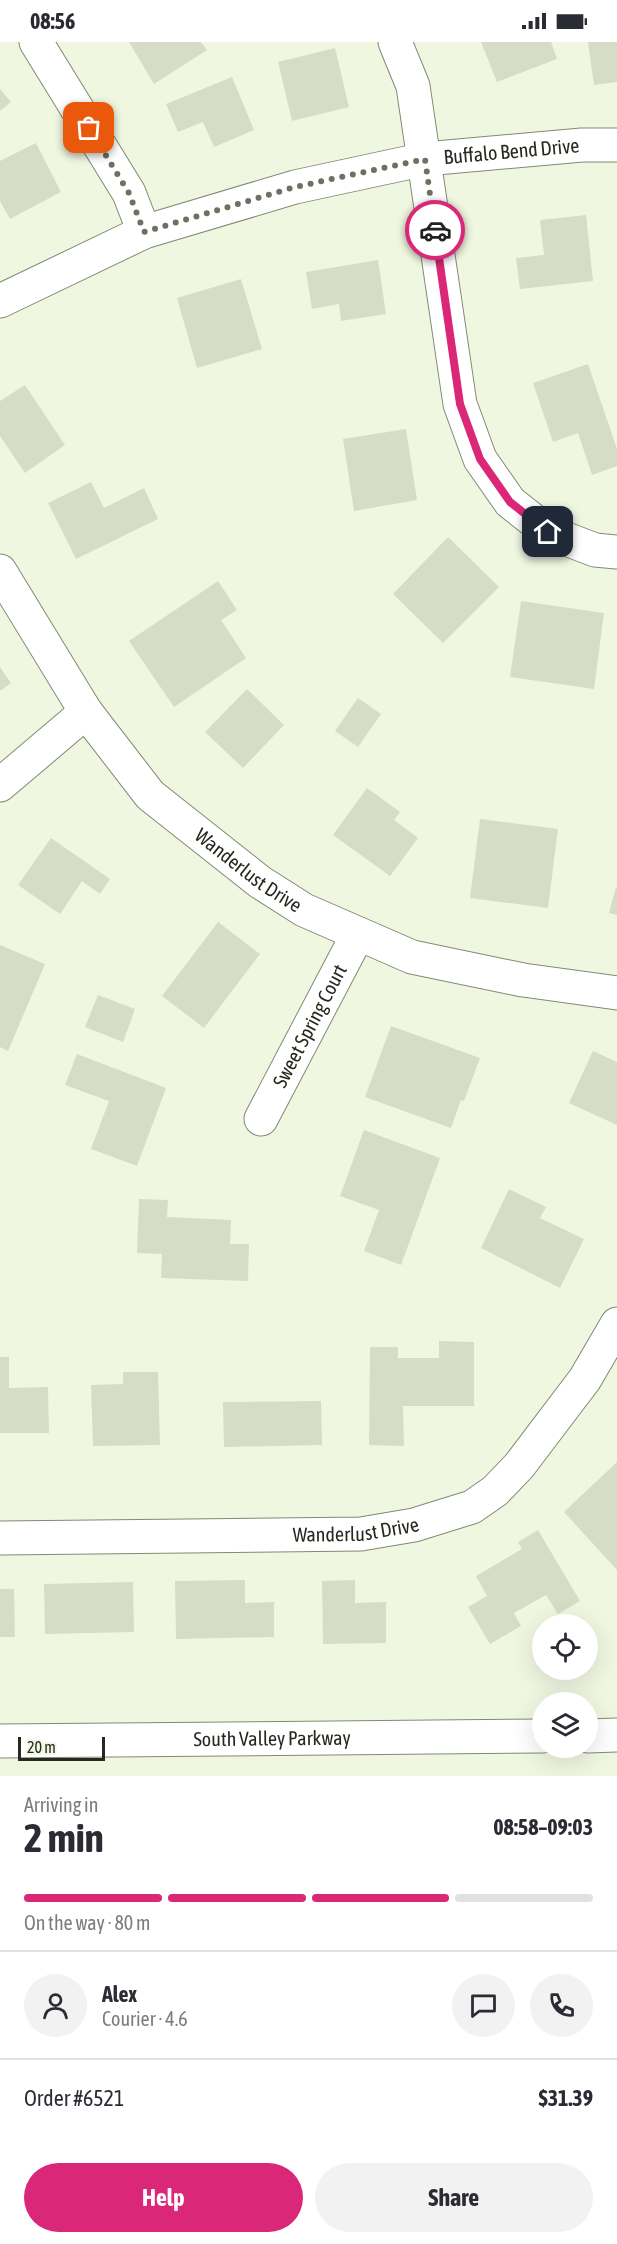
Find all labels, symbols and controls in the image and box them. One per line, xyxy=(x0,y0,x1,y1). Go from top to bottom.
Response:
text: 08:56 xyxy=(30,8,75,34)
pin xyxy=(63,102,114,153)
icon: bag xyxy=(72,111,105,144)
street label: Buffalo Bend Drive xyxy=(443,133,580,168)
courier xyxy=(405,200,465,260)
icon: car xyxy=(419,214,452,247)
pin xyxy=(522,506,573,557)
icon: home xyxy=(531,515,564,548)
street label: Wanderlust Drive xyxy=(191,823,306,917)
street label: Sweet Spring Court xyxy=(268,960,351,1091)
street label: Wanderlust Drive xyxy=(292,1512,422,1546)
map controls xyxy=(532,1614,598,1758)
button: locate xyxy=(532,1614,598,1680)
button: layers xyxy=(532,1692,598,1758)
street label: South Valley Parkway xyxy=(193,1726,351,1750)
scale bar xyxy=(18,1734,105,1762)
text: 20 m xyxy=(27,1738,56,1756)
text: Arriving in xyxy=(24,1793,98,1816)
text: 08:58–09:03 xyxy=(493,1814,593,1840)
text: 2 min xyxy=(24,1816,104,1860)
text: On the way · 80 m xyxy=(24,1911,150,1934)
button: person xyxy=(24,1974,87,2037)
button: chat xyxy=(452,1974,515,2037)
button: phone xyxy=(530,1974,593,2037)
text: Alex xyxy=(102,1981,137,2007)
text: Courier · 4.6 xyxy=(102,2007,188,2030)
text: Order #6521 xyxy=(24,2085,124,2111)
text: $31.39 xyxy=(538,2085,593,2111)
button: Help xyxy=(24,2163,303,2232)
button: Share xyxy=(315,2163,593,2232)

